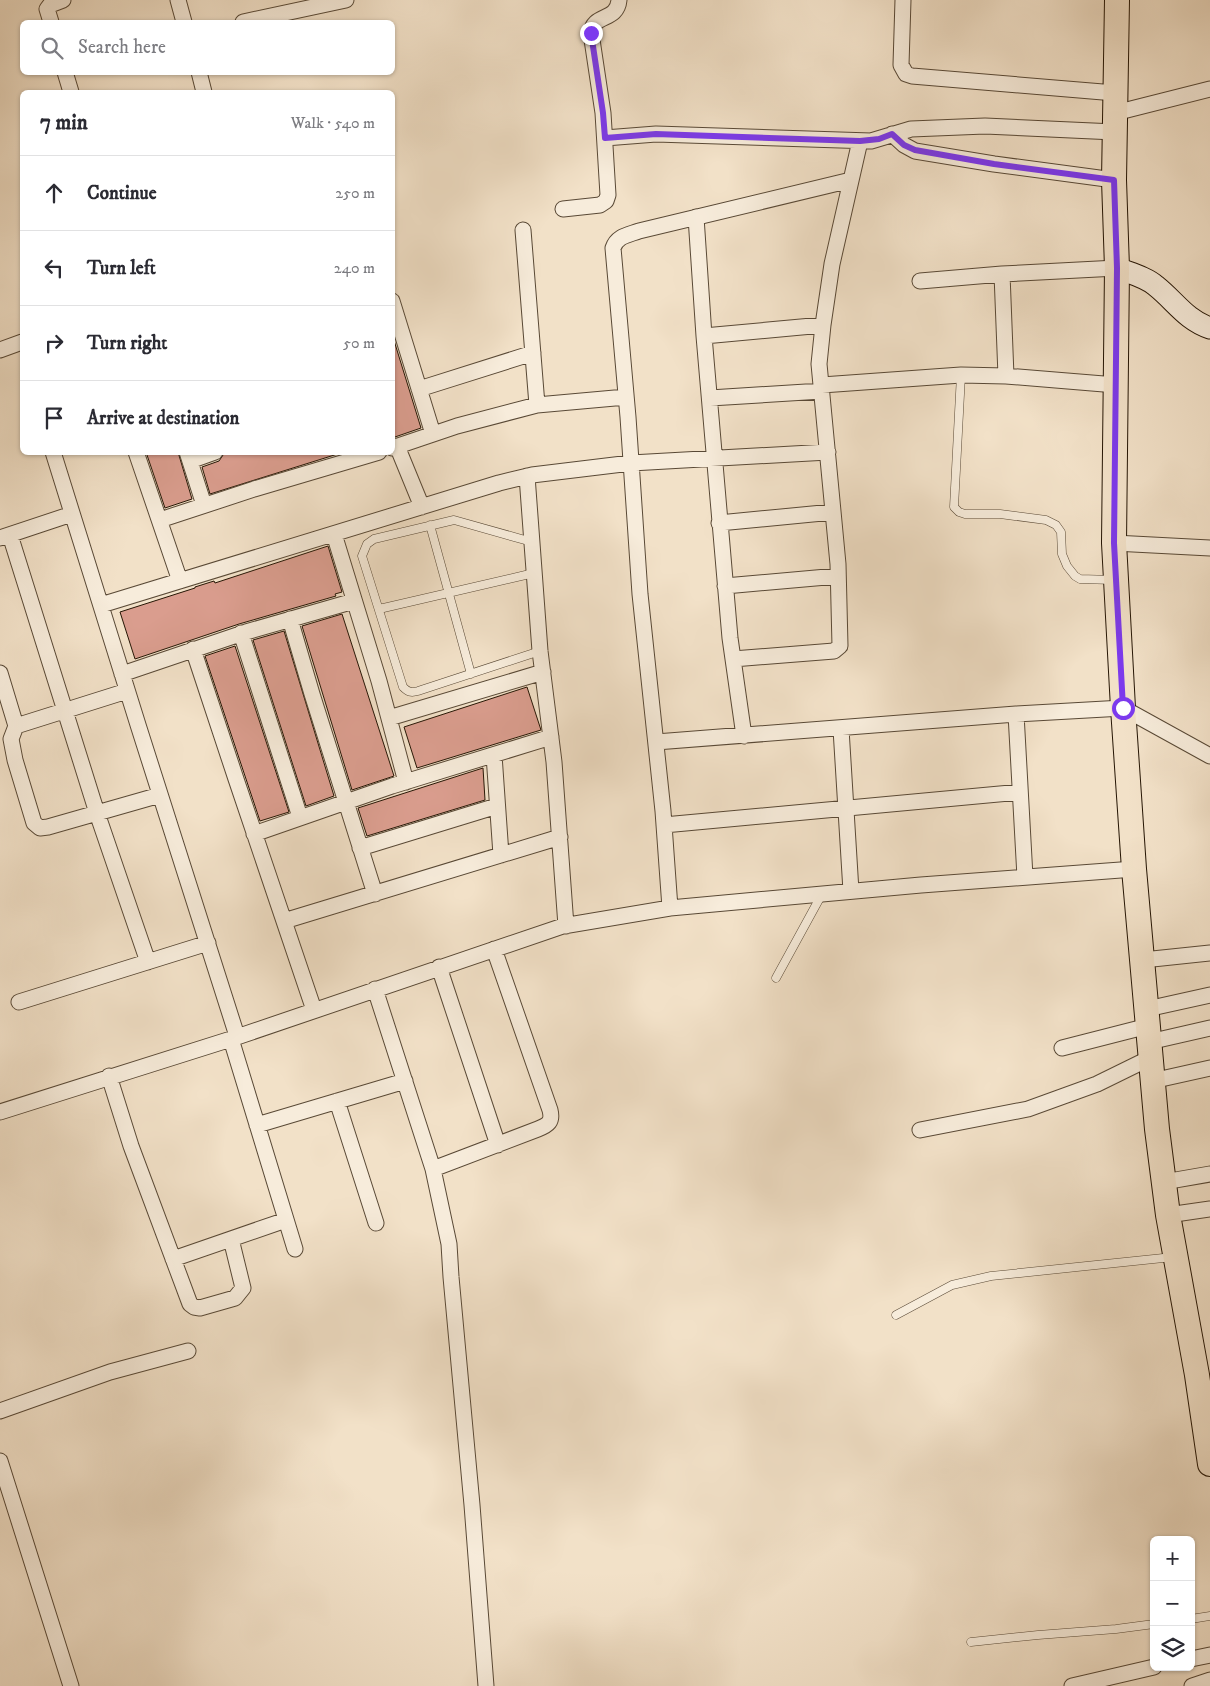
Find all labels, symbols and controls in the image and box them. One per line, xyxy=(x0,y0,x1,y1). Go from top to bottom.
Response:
search box xyxy=(20,20,395,75)
route end xyxy=(580,22,603,45)
icon: search xyxy=(38,34,66,62)
text: Search here xyxy=(78,36,166,59)
text: 7 min xyxy=(40,110,88,136)
text: Walk · 540 m xyxy=(291,113,375,133)
icon: ahead xyxy=(40,179,68,207)
text: Continue xyxy=(87,182,157,205)
text: 250 m xyxy=(335,183,375,203)
icon: left xyxy=(40,254,68,282)
text: Turn left xyxy=(87,257,156,280)
text: 240 m xyxy=(334,258,375,278)
icon: right xyxy=(40,329,68,357)
text: Turn right xyxy=(87,332,167,355)
text: 50 m xyxy=(343,333,375,353)
icon: arrive xyxy=(40,404,68,432)
text: Arrive at destination xyxy=(87,407,239,430)
route start xyxy=(1112,697,1135,720)
map controls xyxy=(1150,1536,1195,1671)
button: + xyxy=(1150,1536,1195,1581)
button: − xyxy=(1150,1581,1195,1626)
button: layers xyxy=(1150,1626,1195,1671)

